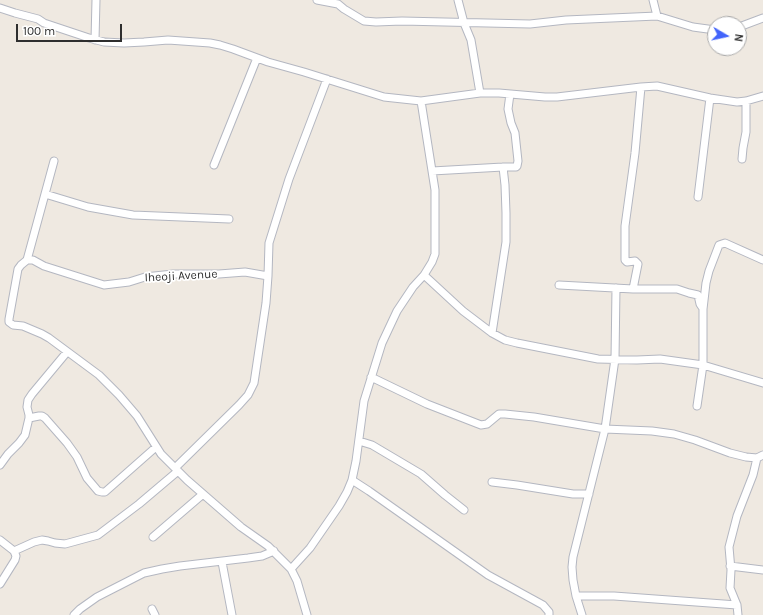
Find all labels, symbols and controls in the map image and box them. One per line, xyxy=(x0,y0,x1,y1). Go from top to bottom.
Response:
scale bar xyxy=(18,16,124,42)
north arrow xyxy=(707,16,747,56)
text: 100 m xyxy=(23,24,55,38)
text: N xyxy=(731,33,745,43)
street label: Iheoji Avenue xyxy=(144,267,218,285)

